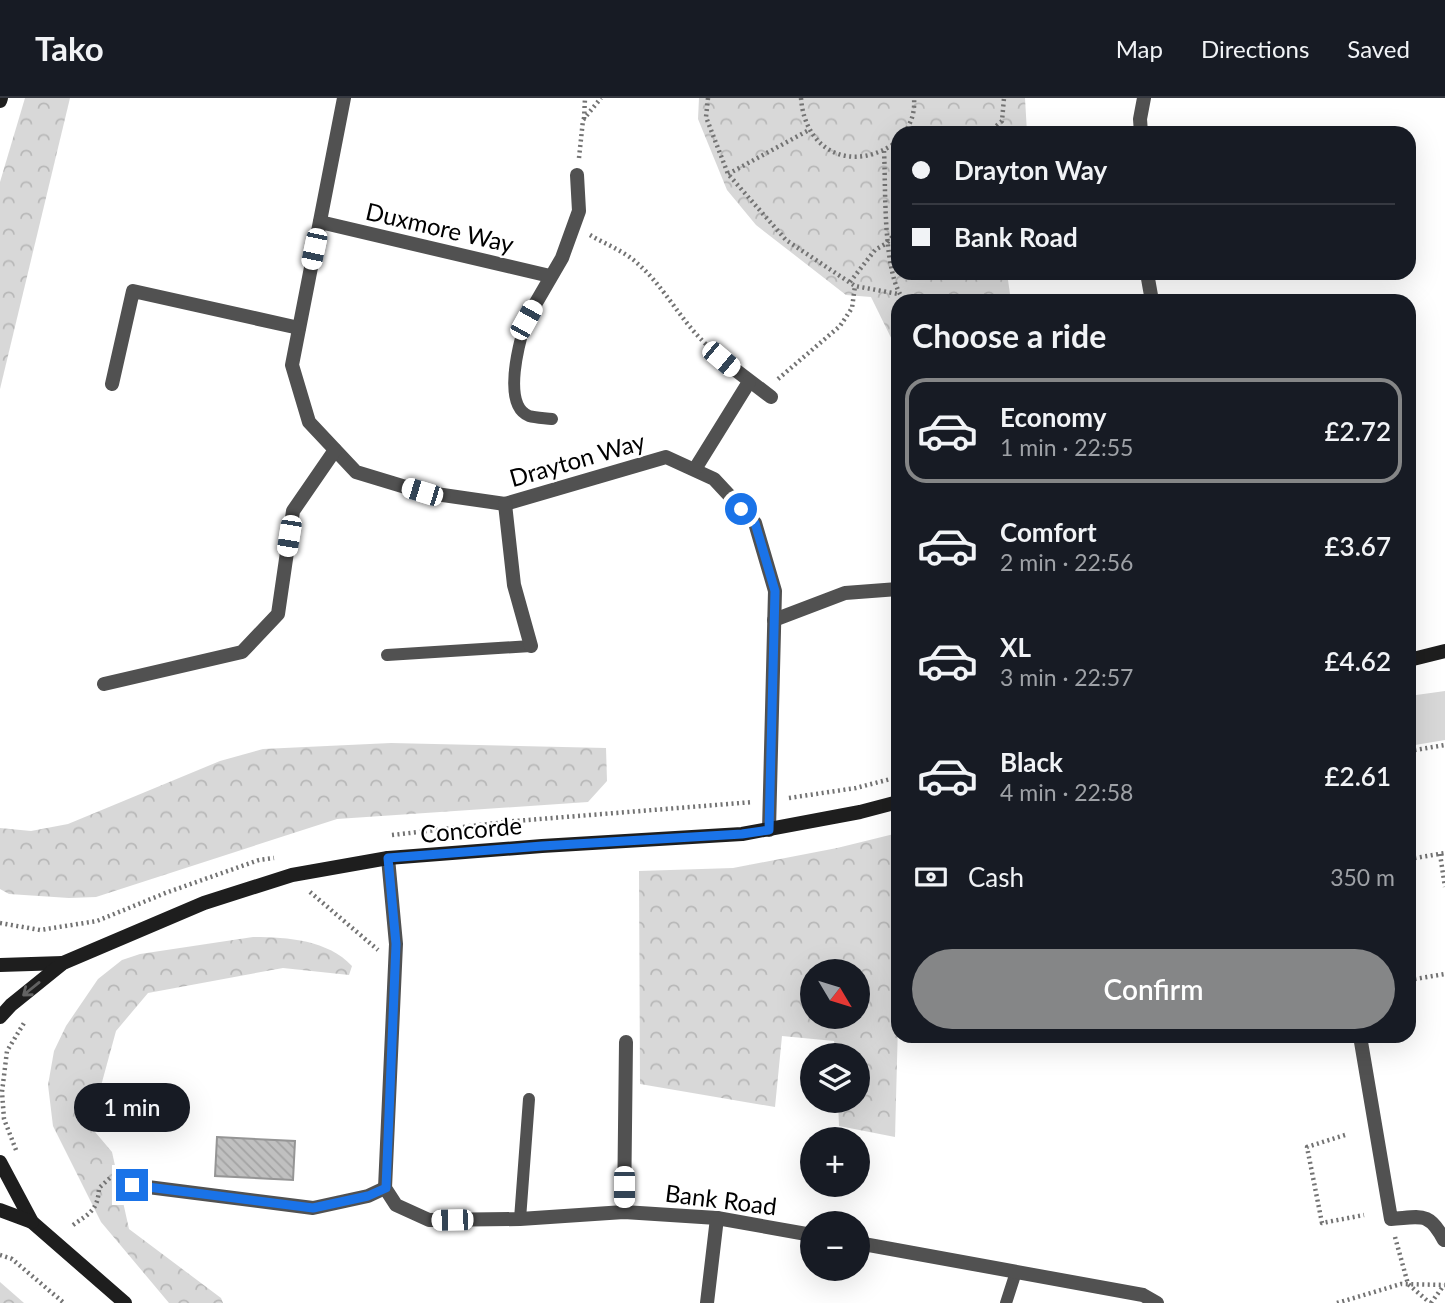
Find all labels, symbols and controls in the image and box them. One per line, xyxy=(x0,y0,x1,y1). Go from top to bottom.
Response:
text: Tako xyxy=(35,28,104,68)
text: Map xyxy=(1116,34,1163,63)
text: Directions xyxy=(1201,34,1309,63)
text: Saved xyxy=(1347,34,1410,63)
text: Drayton Way xyxy=(954,154,1107,186)
street label: Duxmore Way xyxy=(363,196,517,258)
text: Bank Road xyxy=(954,221,1078,253)
car xyxy=(300,226,329,272)
car xyxy=(507,297,546,343)
text: Choose a ride xyxy=(912,316,1106,355)
car xyxy=(699,337,744,381)
icon: car xyxy=(916,399,979,462)
text: Economy xyxy=(1000,401,1106,433)
text: £2.72 xyxy=(1325,415,1391,447)
street label: Drayton Way xyxy=(506,426,649,492)
text: 1 min · 22:55 xyxy=(1000,433,1133,461)
car xyxy=(399,476,446,508)
route start xyxy=(725,493,757,525)
car xyxy=(276,514,303,558)
icon: car xyxy=(916,514,979,577)
text: Comfort xyxy=(1000,516,1097,548)
text: £3.67 xyxy=(1325,530,1391,562)
text: 2 min · 22:56 xyxy=(1000,548,1133,576)
icon: car xyxy=(916,629,979,692)
text: XL xyxy=(1000,631,1031,663)
text: £4.62 xyxy=(1325,645,1391,677)
text: 3 min · 22:57 xyxy=(1000,663,1133,691)
icon: car xyxy=(916,744,979,807)
text: Black xyxy=(1000,746,1063,778)
text: £2.61 xyxy=(1325,760,1391,792)
text: 4 min · 22:58 xyxy=(1000,778,1133,806)
street label: Concorde xyxy=(419,810,523,848)
icon: cash xyxy=(912,858,950,896)
text: Cash xyxy=(968,861,1024,893)
text: 350 m xyxy=(1330,863,1395,891)
button: Confirm xyxy=(912,949,1395,1029)
north arrow xyxy=(800,959,870,1029)
map controls xyxy=(800,959,870,1281)
one-way arrow xyxy=(22,981,40,996)
button: layers xyxy=(800,1043,870,1113)
callout: 1 min xyxy=(74,1084,190,1132)
text: 1 min xyxy=(104,1093,160,1121)
button: + xyxy=(800,1127,870,1197)
car xyxy=(614,1166,635,1208)
route end xyxy=(116,1169,148,1201)
street label: Bank Road xyxy=(664,1178,778,1220)
car xyxy=(431,1209,474,1231)
button: − xyxy=(800,1211,870,1281)

